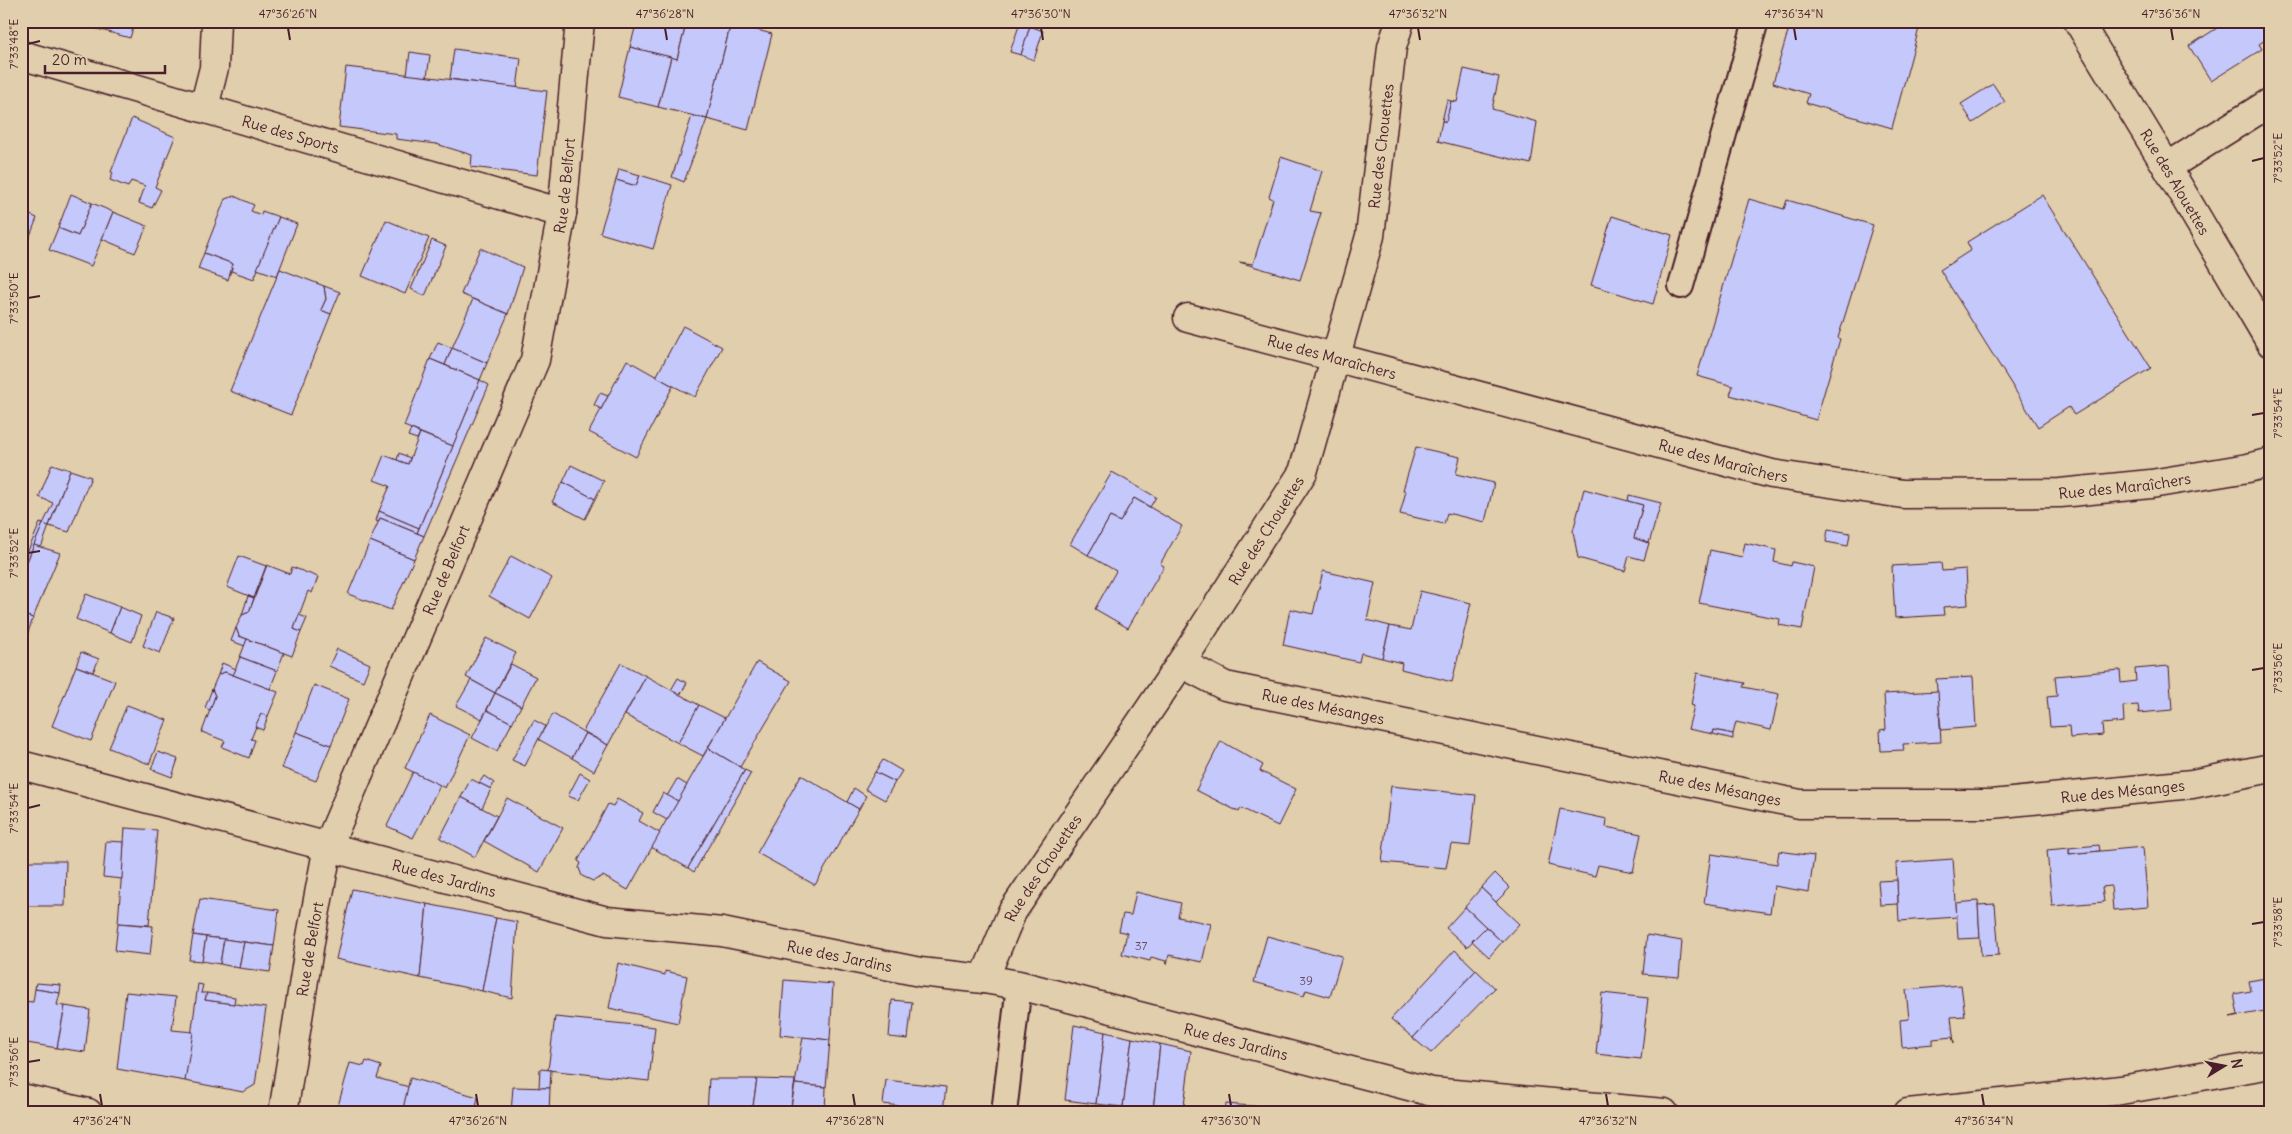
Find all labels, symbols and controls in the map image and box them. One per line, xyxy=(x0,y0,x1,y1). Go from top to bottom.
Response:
text: 47°36'26"N xyxy=(259,6,317,21)
text: 47°36'28"N xyxy=(636,6,694,21)
text: 47°36'30"N xyxy=(1011,6,1071,21)
text: 47°36'32"N xyxy=(1389,6,1447,21)
text: 47°36'34"N xyxy=(1765,6,1823,21)
text: 47°36'36"N xyxy=(2142,6,2200,21)
text: 7°33'48"E xyxy=(6,19,21,69)
scale bar xyxy=(45,42,165,74)
text: 20 m xyxy=(52,50,87,69)
street label: Rue des Chouettes xyxy=(1364,82,1397,210)
street label: Rue des Sports xyxy=(240,111,342,157)
street label: Rue des Alouettes xyxy=(2136,125,2214,238)
text: 7°33'52"E xyxy=(2270,133,2285,183)
street label: Rue de Belfort xyxy=(549,137,579,235)
text: 7°33'50"E xyxy=(6,272,21,324)
street label: Rue des Maraîchers xyxy=(1265,330,1399,383)
text: 7°33'54"E xyxy=(2270,388,2285,438)
street label: Rue des Maraîchers xyxy=(1657,435,1789,486)
street label: Rue des Maraîchers xyxy=(2058,468,2192,503)
street label: Rue des Chouettes xyxy=(1224,472,1308,588)
street label: Rue de Belfort xyxy=(418,522,473,618)
text: 7°33'52"E xyxy=(6,528,21,578)
text: 7°33'56"E xyxy=(2270,643,2285,693)
street label: Rue des Mésanges xyxy=(1260,684,1386,728)
street label: Rue des Mésanges xyxy=(1657,766,1783,809)
street label: Rue des Mésanges xyxy=(2060,775,2186,807)
text: 7°33'54"E xyxy=(6,783,21,833)
street label: Rue des Chouettes xyxy=(1000,810,1085,924)
street label: Rue des Jardins xyxy=(390,855,499,901)
text: 7°33'58"E xyxy=(2270,897,2285,947)
street label: Rue de Belfort xyxy=(292,900,327,998)
street label: Rue des Jardins xyxy=(785,936,894,976)
house number: 37 xyxy=(1135,938,1147,953)
house number: 39 xyxy=(1299,973,1313,988)
street label: Rue des Jardins xyxy=(1182,1019,1290,1064)
text: 7°33'56"E xyxy=(6,1037,21,1087)
north arrow xyxy=(2200,1042,2250,1092)
text: N xyxy=(2227,1057,2247,1070)
text: 47°36'24"N xyxy=(73,1113,131,1128)
text: 47°36'26"N xyxy=(449,1113,507,1128)
text: 47°36'28"N xyxy=(826,1113,884,1128)
text: 47°36'30"N xyxy=(1201,1113,1261,1128)
text: 47°36'32"N xyxy=(1579,1113,1637,1128)
text: 47°36'34"N xyxy=(1955,1113,2013,1128)

